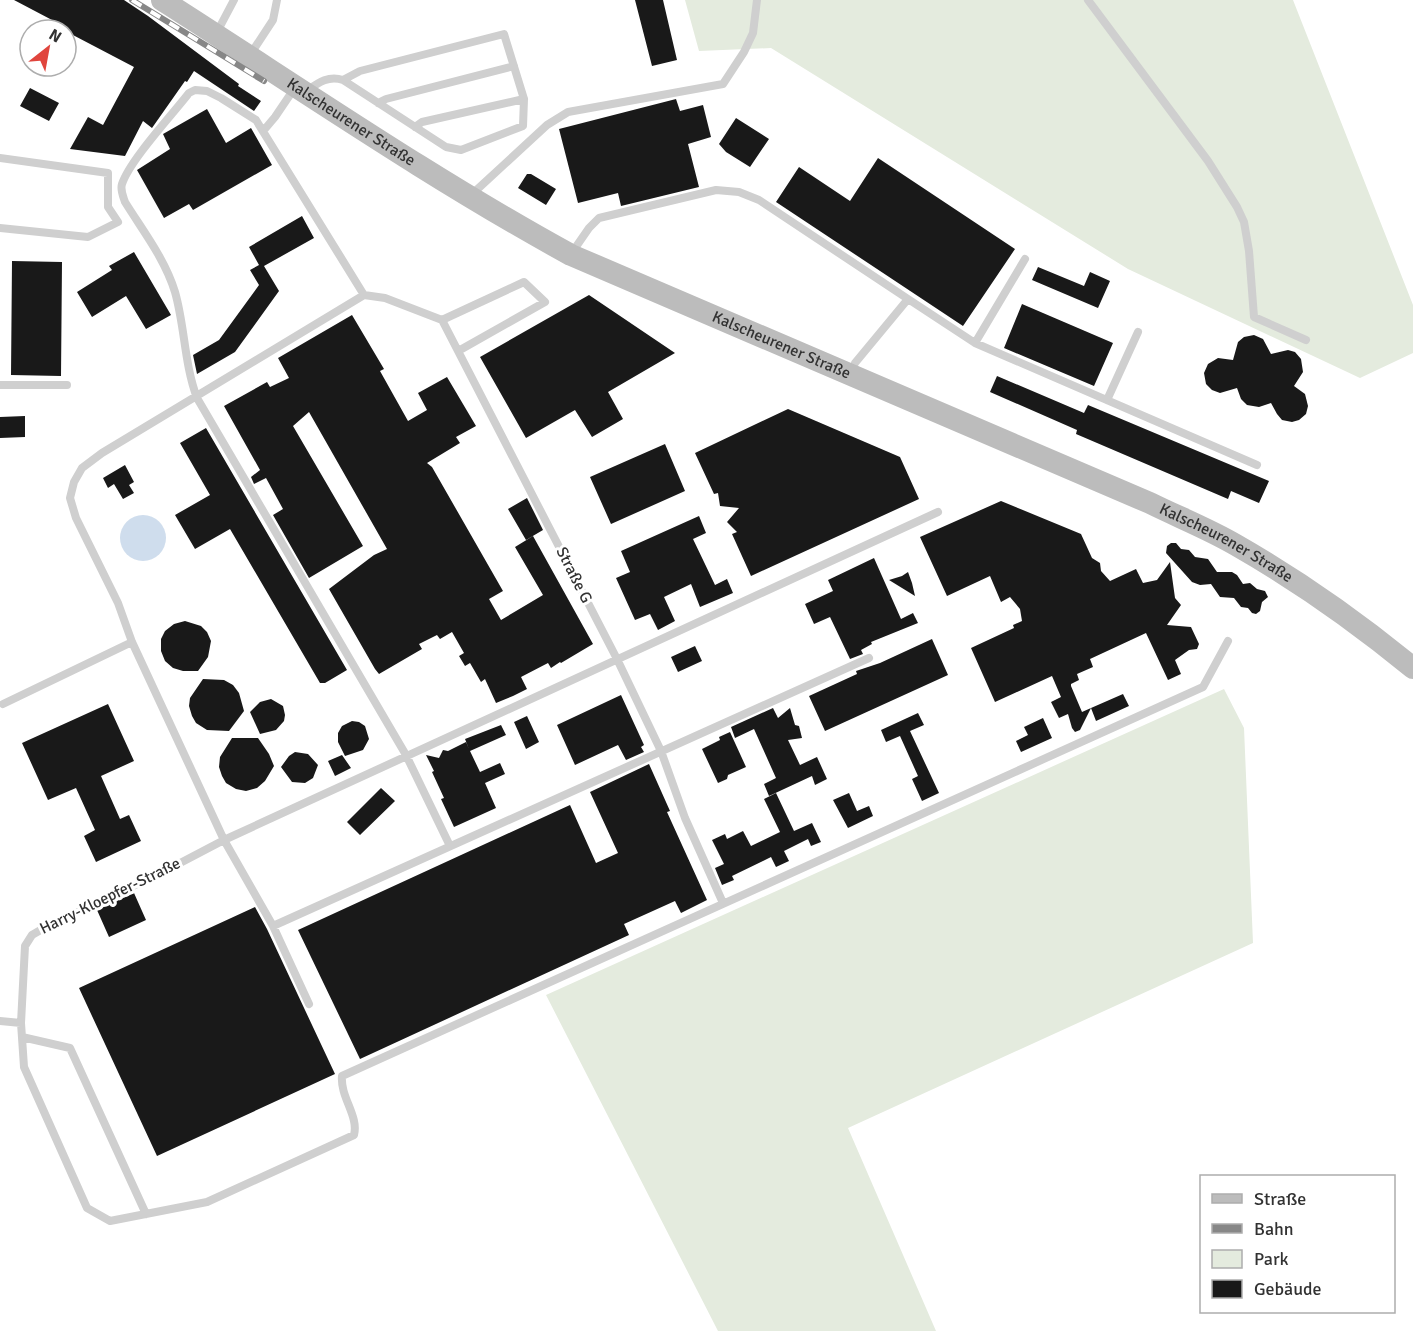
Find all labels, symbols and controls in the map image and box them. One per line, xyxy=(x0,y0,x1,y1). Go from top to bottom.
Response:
north arrow xyxy=(18,18,78,78)
text: N xyxy=(45,25,65,47)
street label: Kalscheurener Straße xyxy=(283,73,419,171)
street label: Kalscheurener Straße xyxy=(709,307,854,384)
street label: Kalscheurener Straße xyxy=(1156,499,1297,587)
street label: Straße G xyxy=(551,544,597,606)
street label: Harry-Kloepfer-Straße xyxy=(36,853,184,939)
legend xyxy=(1200,1175,1395,1313)
text: Straße xyxy=(1254,1188,1306,1210)
text: Bahn xyxy=(1254,1218,1294,1240)
text: Park xyxy=(1254,1248,1289,1270)
text: Gebäude xyxy=(1254,1278,1322,1300)

